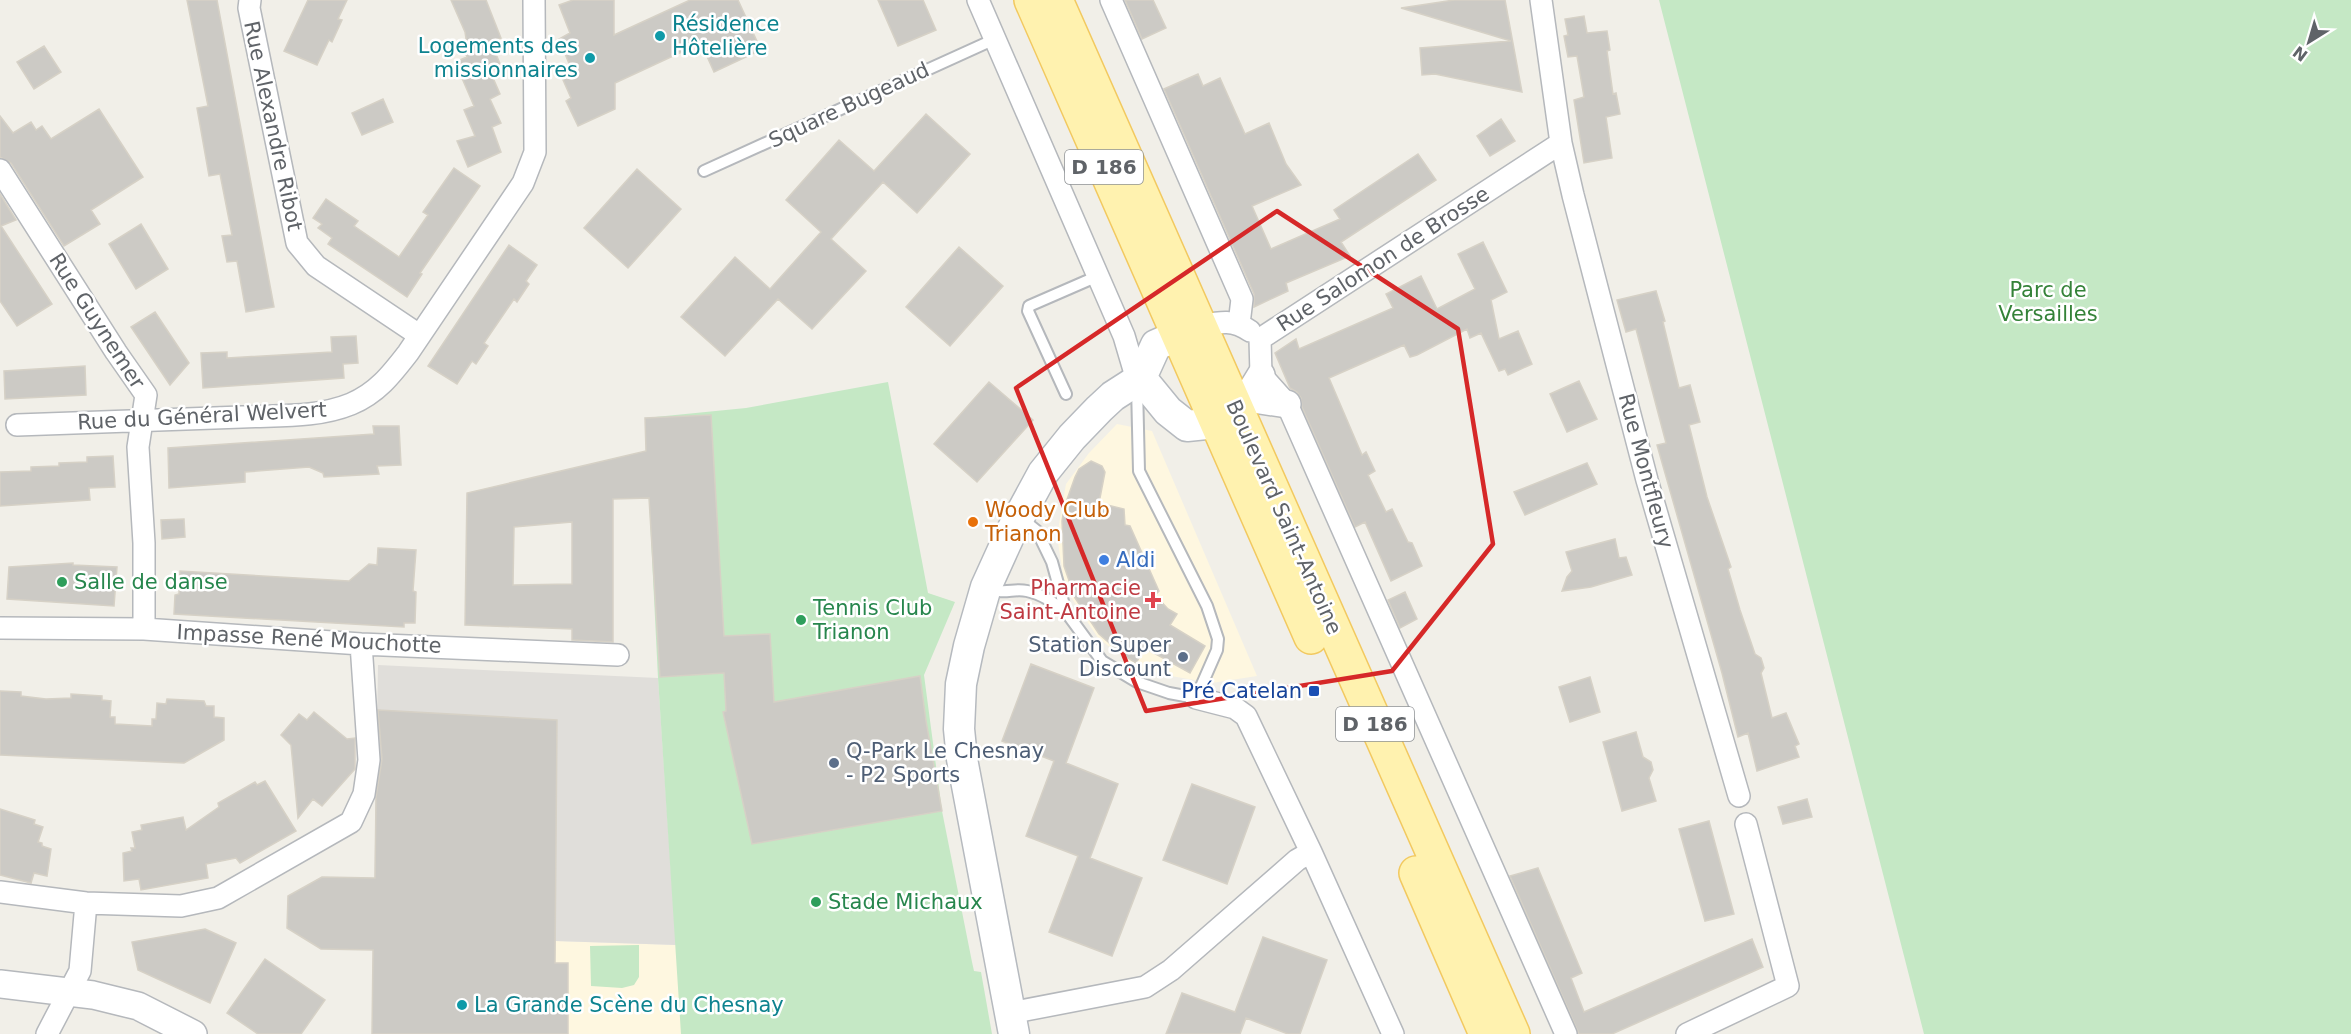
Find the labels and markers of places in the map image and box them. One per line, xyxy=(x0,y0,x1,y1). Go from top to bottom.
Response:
place label: Résidence Hôtelière xyxy=(672,12,779,60)
marker: Résidence Hôtelière xyxy=(653,29,667,43)
place label: Logements des missionnaires xyxy=(418,34,578,82)
marker: Logements des missionnaires xyxy=(583,51,597,65)
place label: Woody Club Trianon xyxy=(984,498,1110,546)
marker: Woody Club Trianon xyxy=(966,515,980,529)
place label: Aldi xyxy=(1116,548,1155,572)
marker: Aldi xyxy=(1097,553,1111,567)
place label: Salle de danse xyxy=(74,570,228,594)
marker: Salle de danse xyxy=(55,575,69,589)
place label: Pharmacie Saint-Antoine xyxy=(999,576,1141,624)
marker: Pharmacie Saint-Antoine xyxy=(1146,593,1160,607)
place label: Tennis Club Trianon xyxy=(812,596,932,644)
marker: Tennis Club Trianon xyxy=(794,613,808,627)
place label: Station Super Discount xyxy=(1028,633,1171,681)
marker: Station Super Discount xyxy=(1176,650,1190,664)
place label: Pré Catelan xyxy=(1181,679,1302,703)
marker: Pré Catelan xyxy=(1307,684,1321,698)
place label: Q-Park Le Chesnay - P2 Sports xyxy=(846,739,1044,787)
marker: Q-Park Le Chesnay - P2 Sports xyxy=(827,756,841,770)
place label: Stade Michaux xyxy=(828,890,983,914)
marker: Stade Michaux xyxy=(809,895,823,909)
place label: La Grande Scène du Chesnay xyxy=(474,993,784,1017)
marker: La Grande Scène du Chesnay xyxy=(455,998,469,1012)

